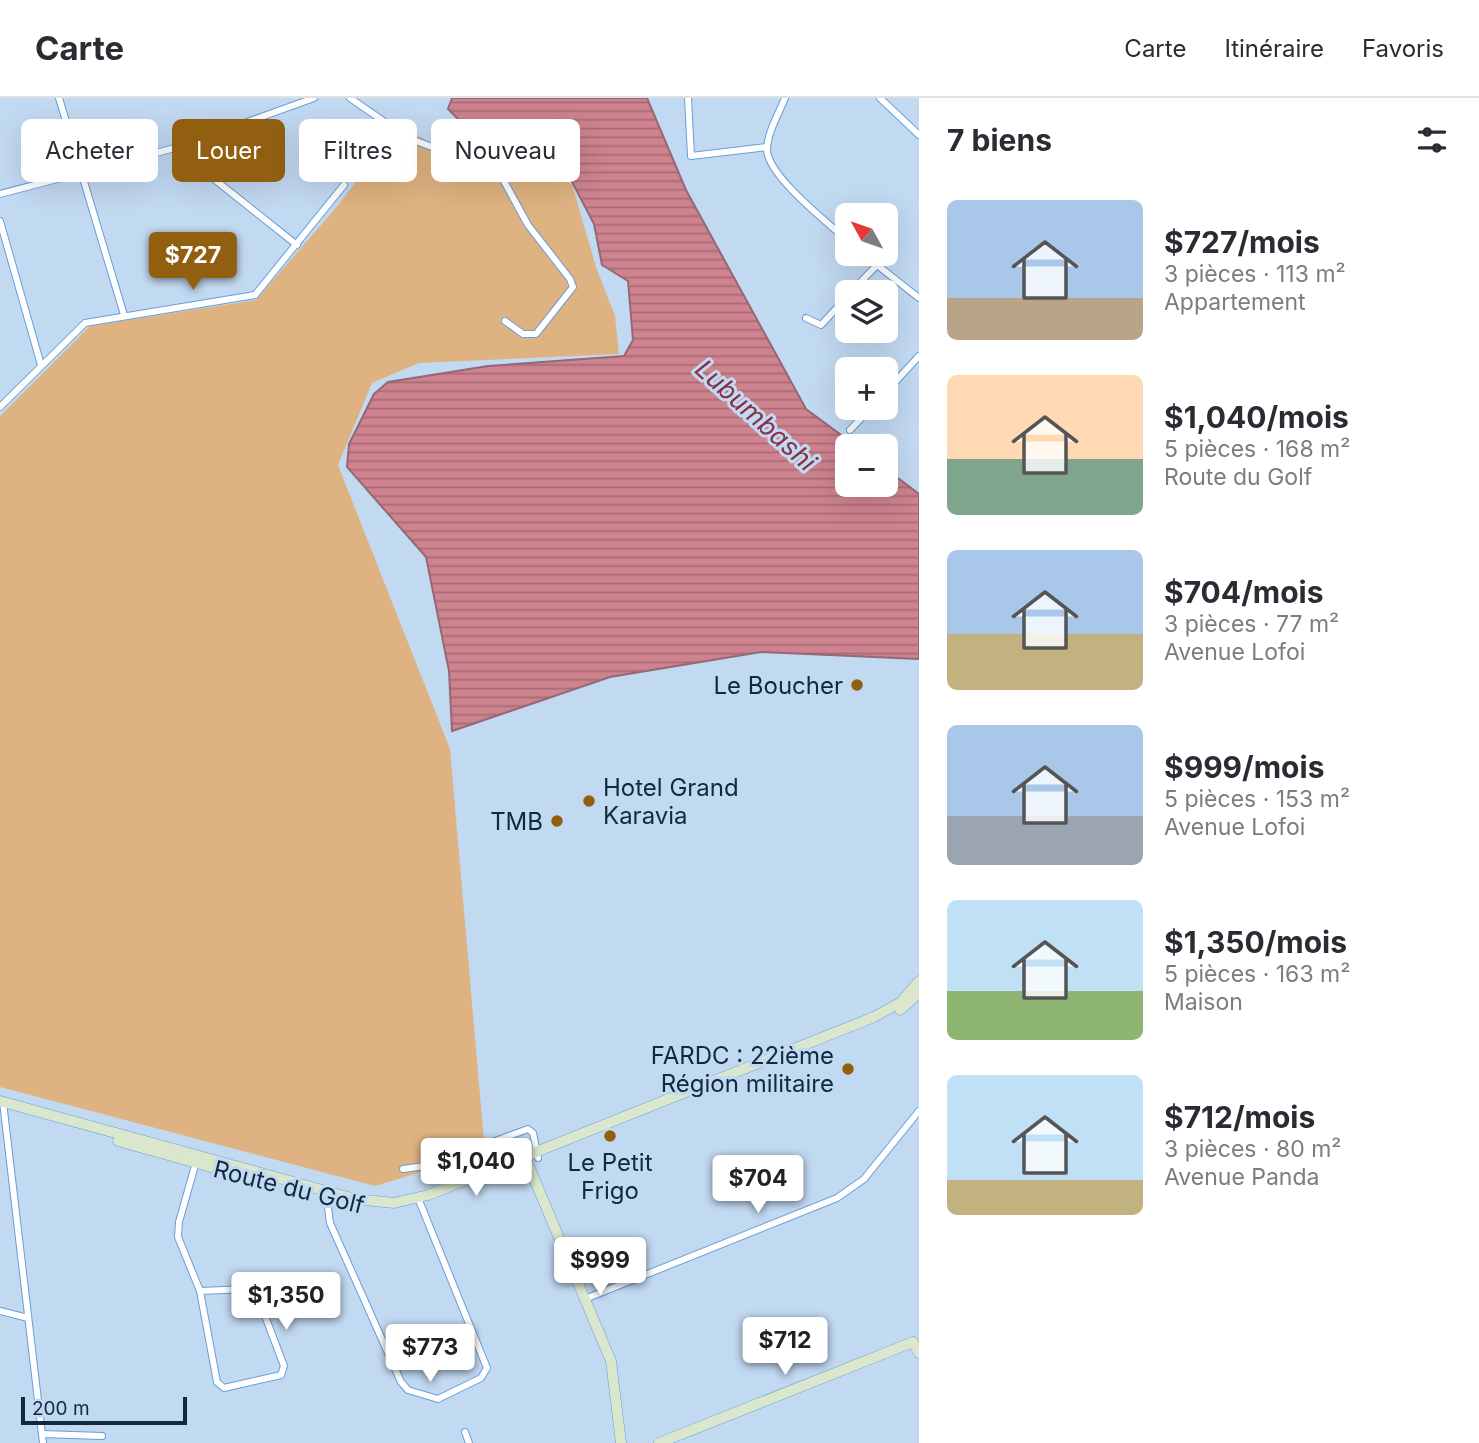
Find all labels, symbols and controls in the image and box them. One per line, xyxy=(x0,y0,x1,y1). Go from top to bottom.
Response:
text: Carte xyxy=(35,28,124,68)
text: Carte xyxy=(1124,34,1186,63)
text: Itinéraire xyxy=(1224,34,1324,63)
text: Favoris xyxy=(1362,34,1444,63)
chip: Acheter xyxy=(21,119,158,182)
chip: Louer xyxy=(172,119,285,182)
chip: Filtres xyxy=(299,119,417,182)
chip: Nouveau xyxy=(431,119,580,182)
icon: filters xyxy=(1413,121,1451,159)
text: 7 biens xyxy=(947,122,1052,158)
north arrow xyxy=(835,203,898,266)
map controls xyxy=(835,203,898,497)
text: $727/mois xyxy=(1164,224,1320,260)
icon: home xyxy=(1003,228,1087,312)
pin: $727 xyxy=(152,232,234,292)
text: $727 xyxy=(165,241,221,269)
text: 3 pièces · 113 m² xyxy=(1164,260,1346,288)
button: layers xyxy=(835,280,898,343)
text: Appartement xyxy=(1164,288,1306,316)
water label: Lubumbashi xyxy=(689,353,823,478)
button: + xyxy=(835,357,898,420)
text: $1,040/mois xyxy=(1164,399,1349,435)
icon: home xyxy=(1003,403,1087,487)
button: − xyxy=(835,434,898,497)
text: 5 pièces · 168 m² xyxy=(1164,435,1350,463)
text: Route du Golf xyxy=(1164,463,1312,491)
text: $704/mois xyxy=(1164,574,1324,610)
icon: home xyxy=(1003,578,1087,662)
text: 3 pièces · 77 m² xyxy=(1164,610,1339,638)
text: Avenue Lofoi xyxy=(1164,638,1305,666)
place label: Le Boucher xyxy=(713,671,843,700)
marker: Le Boucher xyxy=(849,677,865,693)
text: $999/mois xyxy=(1164,749,1324,785)
icon: home xyxy=(1003,753,1087,837)
place label: Hotel Grand Karavia xyxy=(603,773,739,830)
text: 5 pièces · 153 m² xyxy=(1164,785,1350,813)
marker: Hotel Grand Karavia xyxy=(581,793,597,809)
place label: TMB xyxy=(490,807,543,836)
marker: TMB xyxy=(549,813,565,829)
text: Avenue Lofoi xyxy=(1164,813,1305,841)
text: $1,350/mois xyxy=(1164,924,1347,960)
icon: home xyxy=(1003,928,1087,1012)
text: 5 pièces · 163 m² xyxy=(1164,960,1350,988)
text: Maison xyxy=(1164,988,1243,1016)
place label: FARDC : 22ième Région militaire xyxy=(651,1041,834,1098)
marker: FARDC : 22ième Région militaire xyxy=(840,1061,856,1077)
text: $712/mois xyxy=(1164,1099,1315,1135)
icon: home xyxy=(1003,1103,1087,1187)
marker: Le Petit Frigo xyxy=(602,1128,618,1144)
text: 3 pièces · 80 m² xyxy=(1164,1135,1342,1163)
pin: $1,040 xyxy=(419,1138,533,1198)
text: $1,040 xyxy=(437,1147,515,1175)
place label: Le Petit Frigo xyxy=(567,1148,653,1205)
street label: Route du Golf xyxy=(210,1154,368,1220)
pin: $704 xyxy=(717,1156,799,1215)
text: Avenue Panda xyxy=(1164,1163,1319,1191)
text: $704 xyxy=(728,1164,788,1192)
pin: $999 xyxy=(559,1238,641,1297)
text: $999 xyxy=(570,1246,630,1274)
pin: $1,350 xyxy=(229,1272,343,1332)
text: $1,350 xyxy=(247,1281,325,1309)
pin: $712 xyxy=(744,1318,826,1377)
pin: $773 xyxy=(389,1324,471,1384)
text: $712 xyxy=(759,1326,811,1354)
text: $773 xyxy=(402,1333,458,1361)
scale bar xyxy=(21,1394,187,1426)
text: 200 m xyxy=(32,1397,90,1420)

